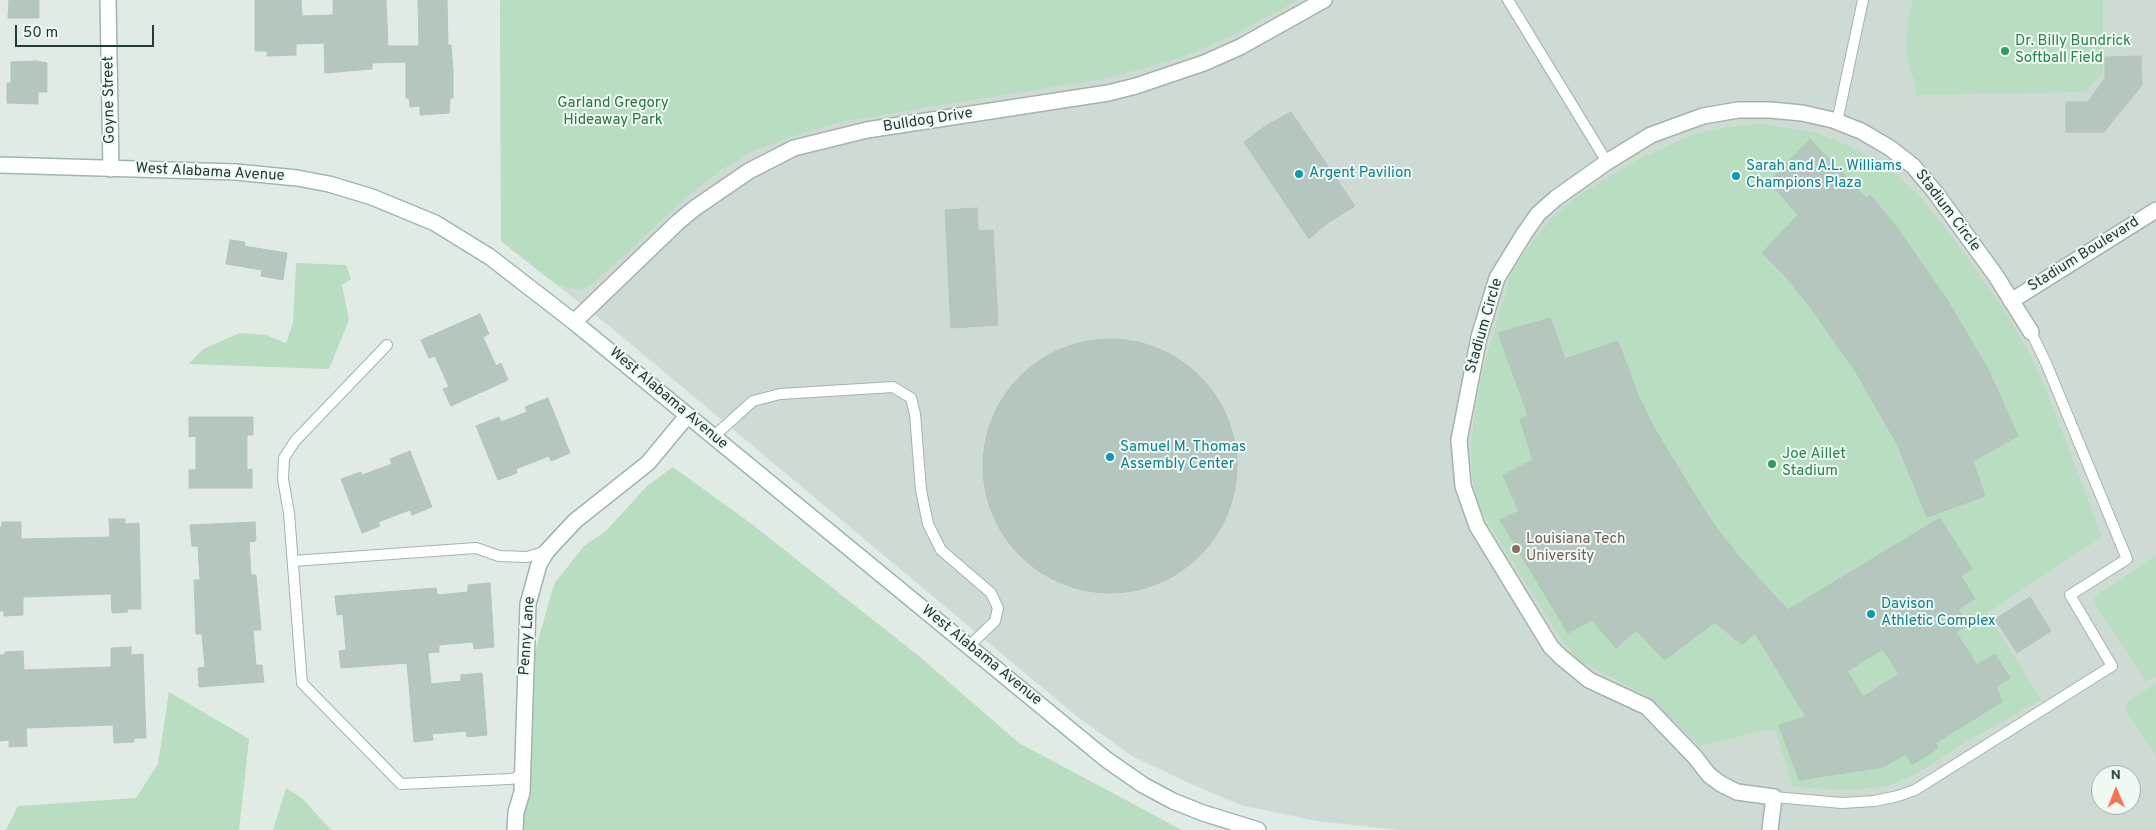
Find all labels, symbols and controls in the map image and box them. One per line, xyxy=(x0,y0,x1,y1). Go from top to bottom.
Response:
scale bar xyxy=(18,15,156,47)
text: 50 m xyxy=(23,24,58,43)
place label: Dr. Billy Bundrick Softball Field xyxy=(2015,33,2131,68)
marker: Dr. Billy Bundrick Softball Field xyxy=(1999,45,2011,57)
street label: Goyne Street xyxy=(100,56,120,144)
park label: Garland Gregory Hideaway Park xyxy=(557,95,669,130)
street label: Bulldog Drive xyxy=(882,105,974,137)
place label: Sarah and A.L. Williams Champions Plaza xyxy=(1746,158,1902,193)
street label: West Alabama Avenue xyxy=(135,160,285,186)
place label: Argent Pavilion xyxy=(1309,165,1412,183)
street label: Stadium Circle xyxy=(1910,166,1984,256)
marker: Argent Pavilion xyxy=(1293,168,1305,180)
marker: Sarah and A.L. Williams Champions Plaza xyxy=(1730,170,1742,182)
street label: Stadium Boulevard xyxy=(2025,214,2143,296)
street label: Stadium Circle xyxy=(1463,276,1507,376)
street label: West Alabama Avenue xyxy=(605,344,731,454)
place label: Samuel M. Thomas Assembly Center xyxy=(1120,439,1246,474)
place label: Joe Aillet Stadium xyxy=(1782,446,1846,481)
marker: Samuel M. Thomas Assembly Center xyxy=(1104,451,1116,463)
marker: Joe Aillet Stadium xyxy=(1766,458,1778,470)
place label: Louisiana Tech University xyxy=(1526,531,1626,566)
marker: Louisiana Tech University xyxy=(1510,543,1522,555)
street label: Penny Lane xyxy=(516,596,540,676)
place label: Davison Athletic Complex xyxy=(1881,596,1996,631)
street label: West Alabama Avenue xyxy=(917,602,1045,710)
marker: Davison Athletic Complex xyxy=(1865,608,1877,620)
north arrow xyxy=(2091,765,2141,815)
text: N xyxy=(2111,767,2121,784)

